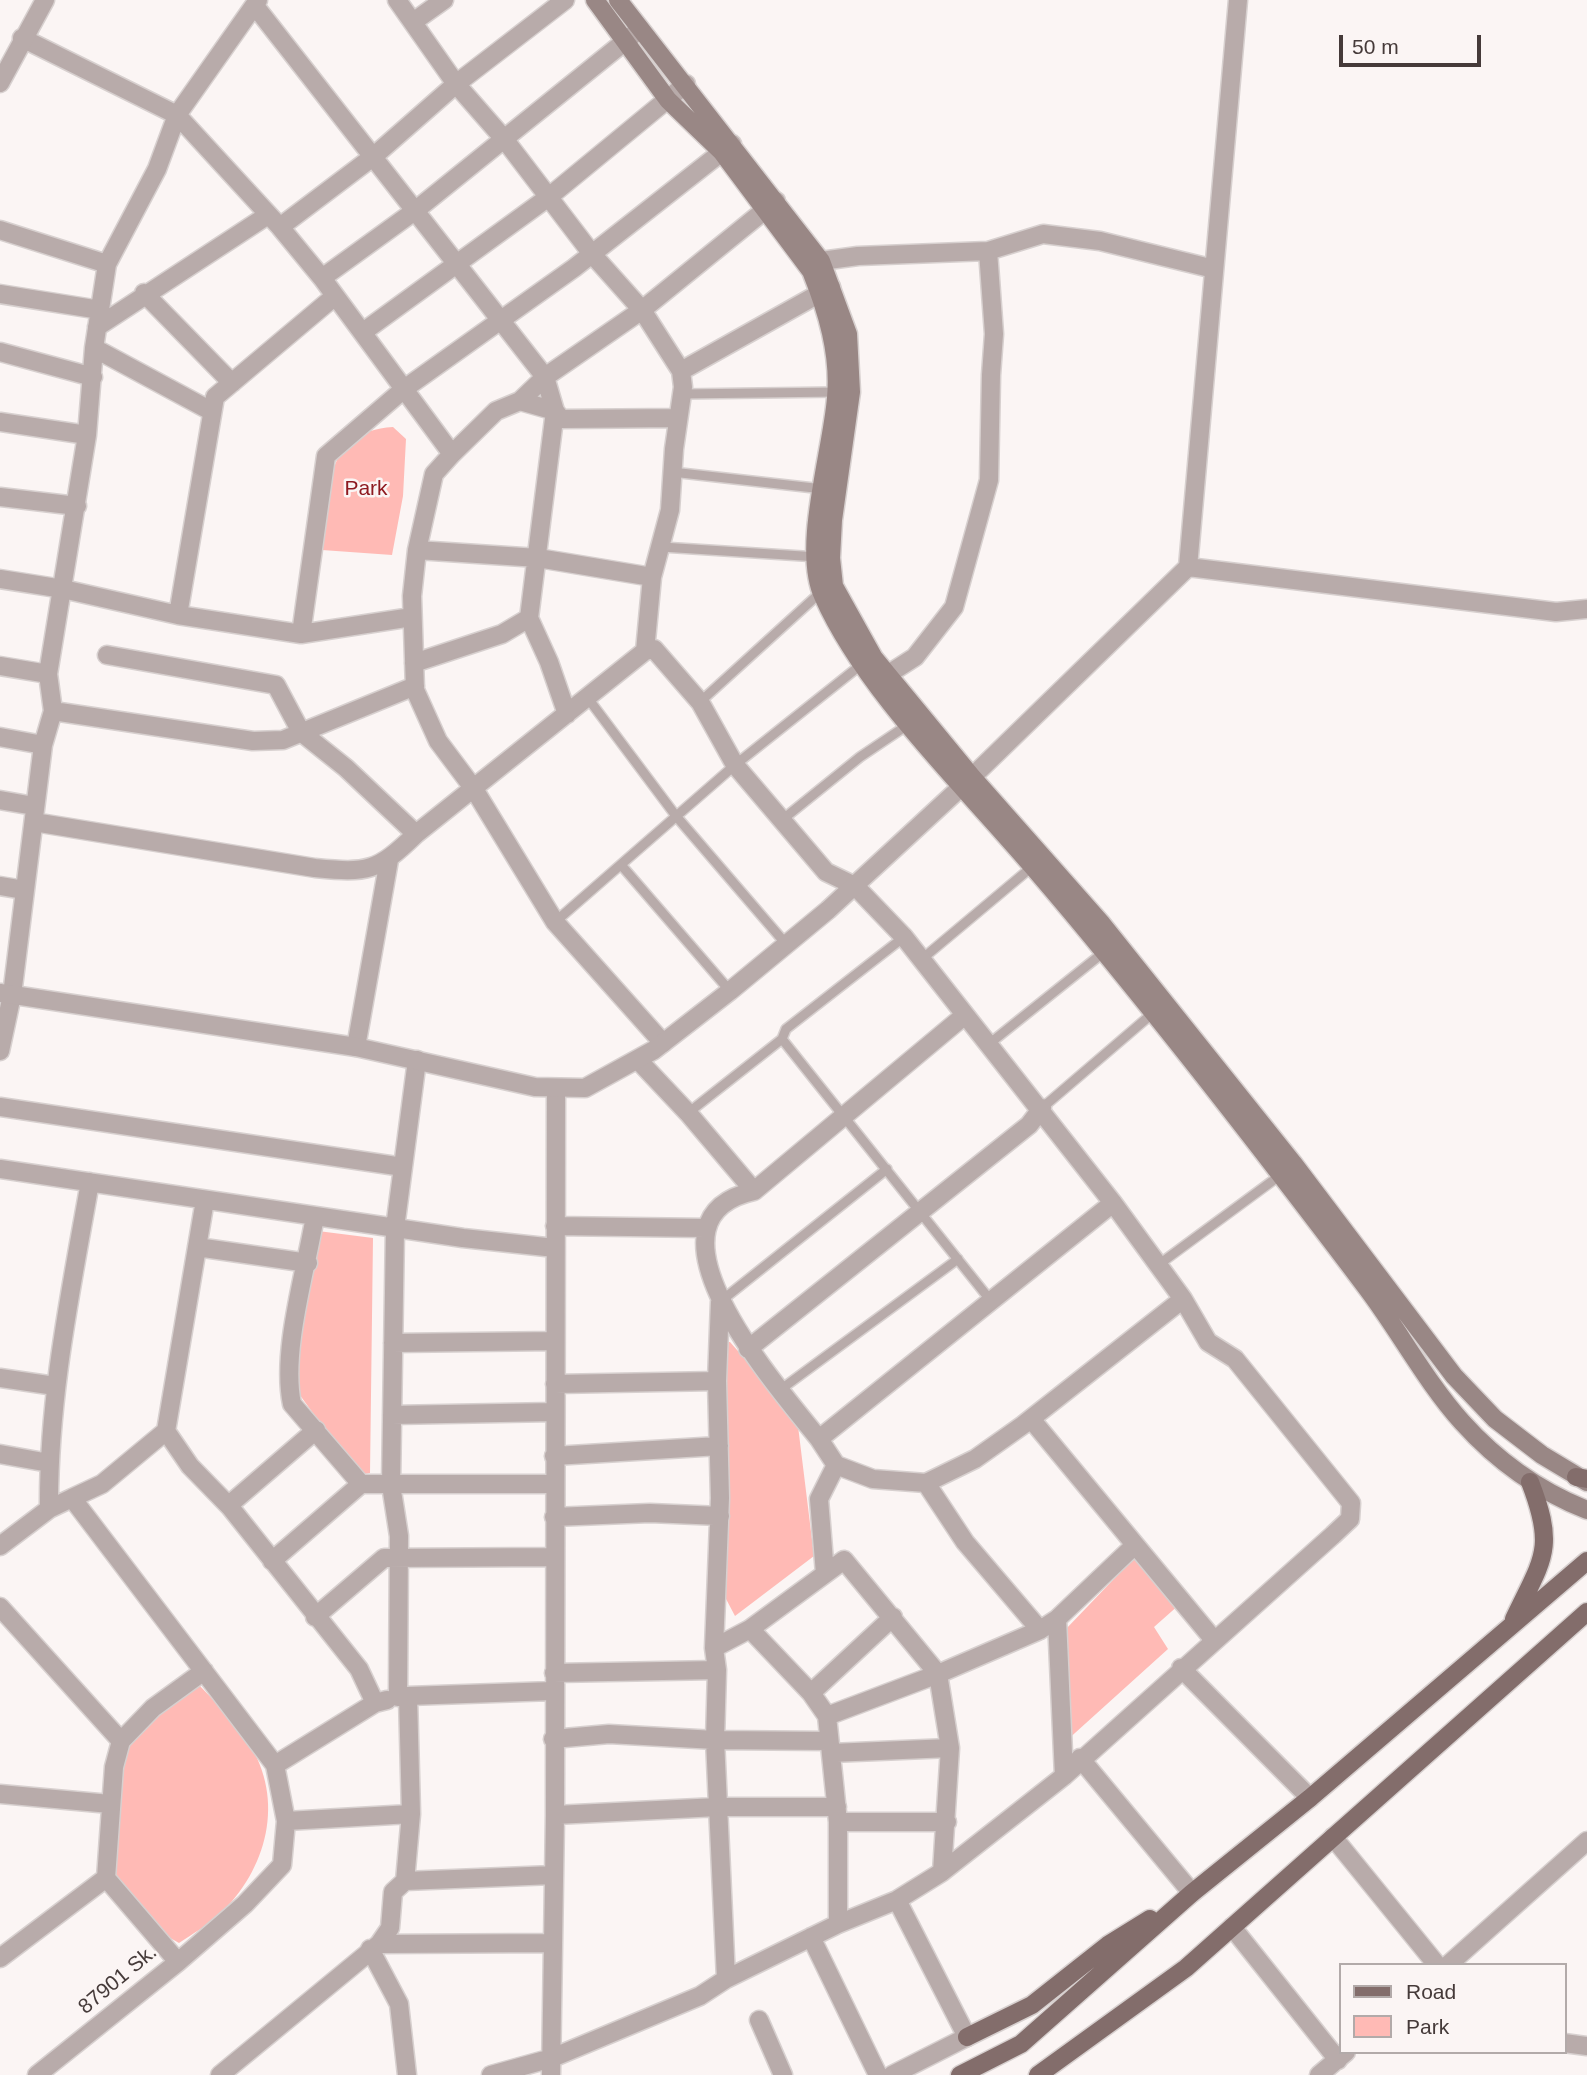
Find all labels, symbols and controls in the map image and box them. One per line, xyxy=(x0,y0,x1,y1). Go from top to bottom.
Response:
scale bar xyxy=(1342,21,1484,65)
text: 50 m xyxy=(1352,35,1399,58)
park label: Park xyxy=(344,476,388,502)
street label: 87901 Sk. xyxy=(74,1940,162,2020)
legend xyxy=(1338,1963,1566,2054)
text: Road xyxy=(1406,1980,1456,2003)
text: Park xyxy=(1406,2015,1449,2038)

